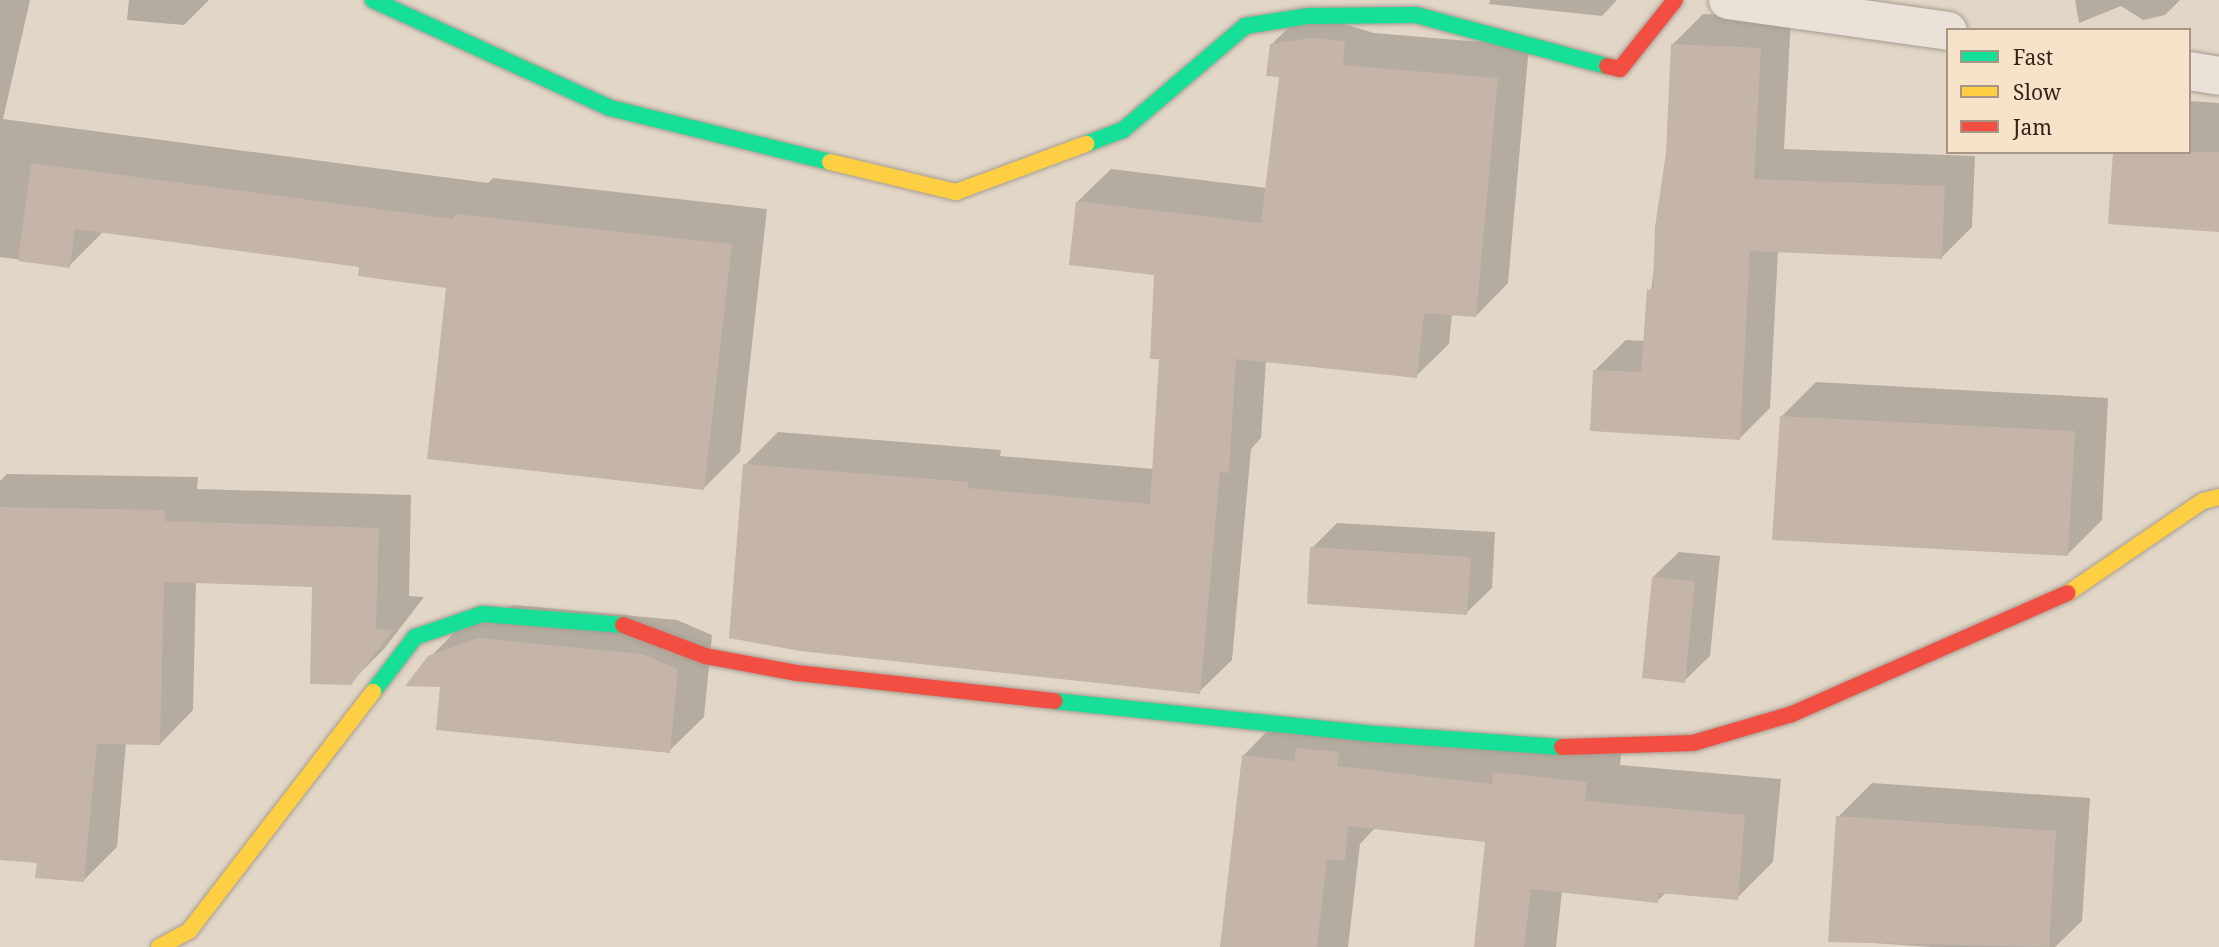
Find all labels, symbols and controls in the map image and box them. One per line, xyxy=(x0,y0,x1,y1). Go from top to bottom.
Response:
legend xyxy=(1946,28,2191,154)
text: Fast xyxy=(2013,43,2053,71)
text: Slow xyxy=(2013,78,2061,106)
text: Jam xyxy=(2013,113,2052,141)

